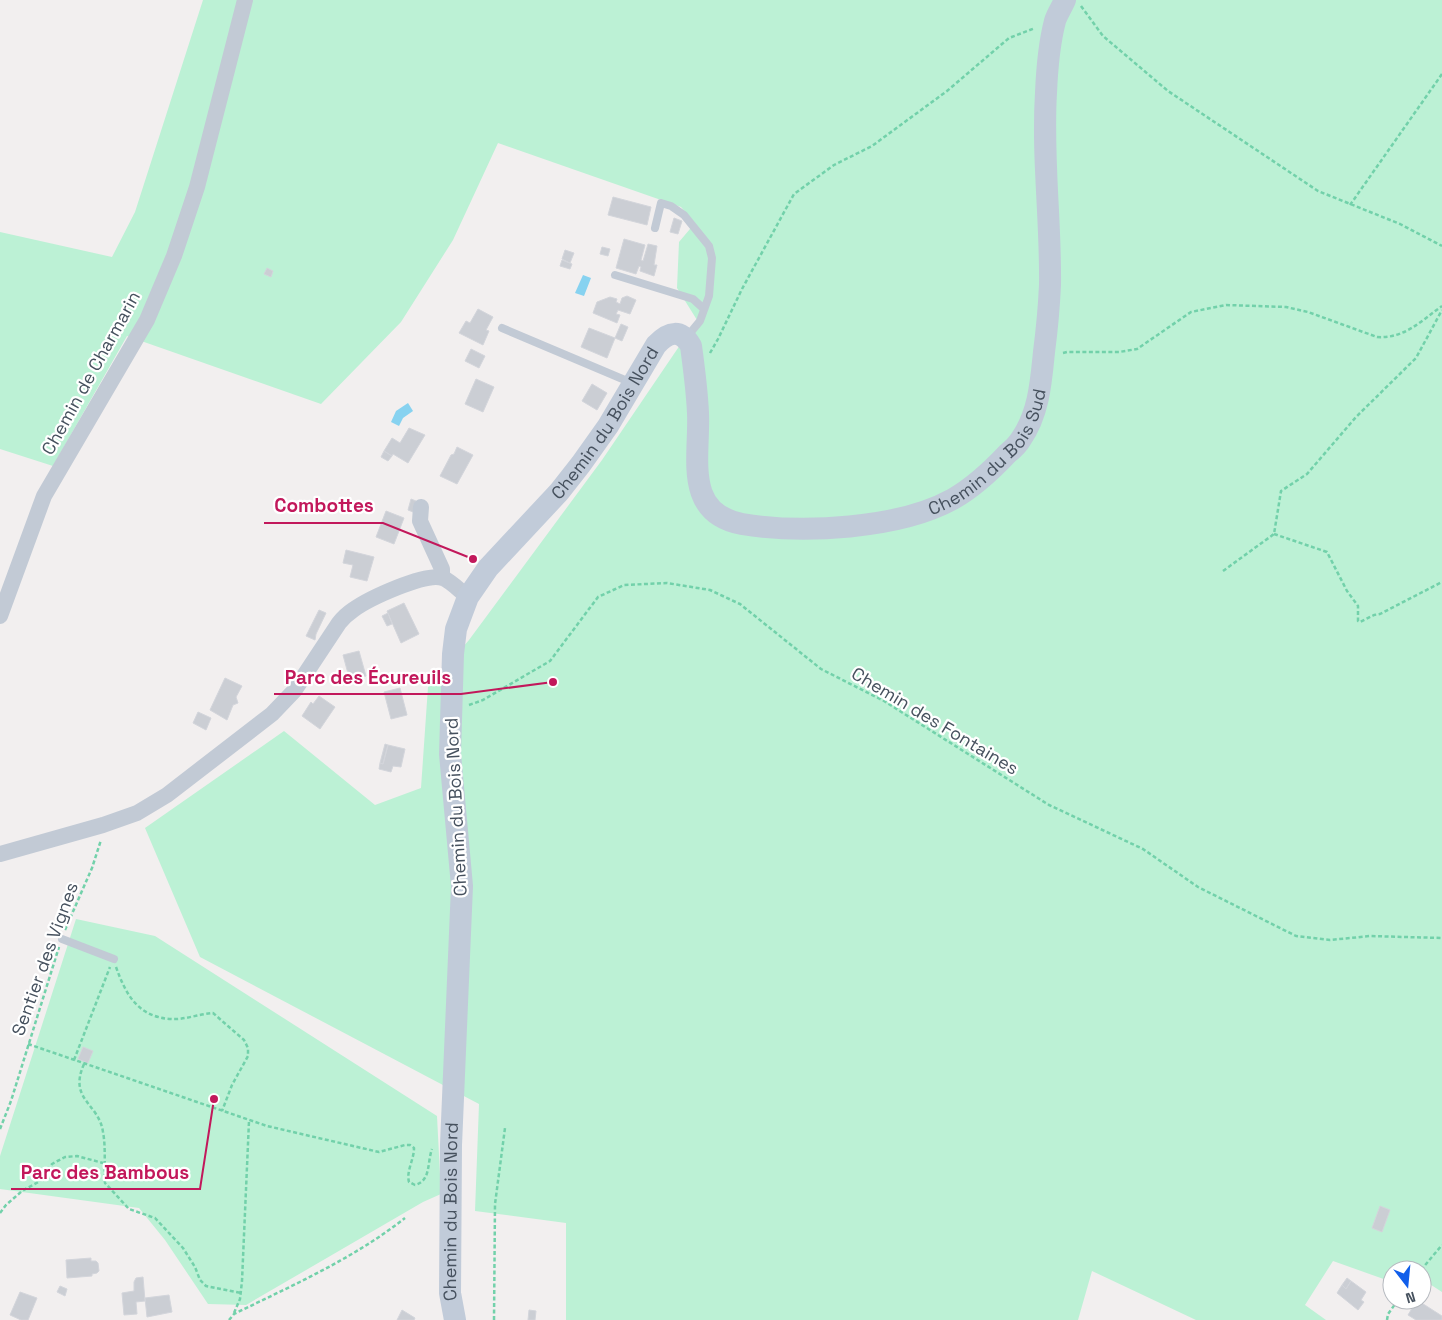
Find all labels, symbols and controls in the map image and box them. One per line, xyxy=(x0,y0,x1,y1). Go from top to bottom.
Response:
street label: Chemin de Charmarin xyxy=(36,287,145,459)
street label: Chemin du Bois Nord xyxy=(546,342,664,504)
street label: Chemin du Bois Sud xyxy=(925,387,1051,520)
callout: Combottes xyxy=(264,489,383,523)
text: Combottes xyxy=(274,493,374,518)
callout: Parc des Écureuils xyxy=(274,660,461,694)
street label: Chemin des Fontaines xyxy=(848,662,1023,780)
text: Parc des Écureuils xyxy=(285,665,451,690)
street label: Chemin du Bois Nord xyxy=(439,717,472,897)
street label: Sentier des Vignes xyxy=(6,879,83,1039)
street label: Chemin du Bois Nord xyxy=(438,1122,463,1303)
callout: Parc des Bambous xyxy=(11,1155,200,1189)
text: Parc des Bambous xyxy=(21,1160,189,1185)
north arrow xyxy=(1382,1260,1432,1310)
text: N xyxy=(1404,1288,1418,1307)

